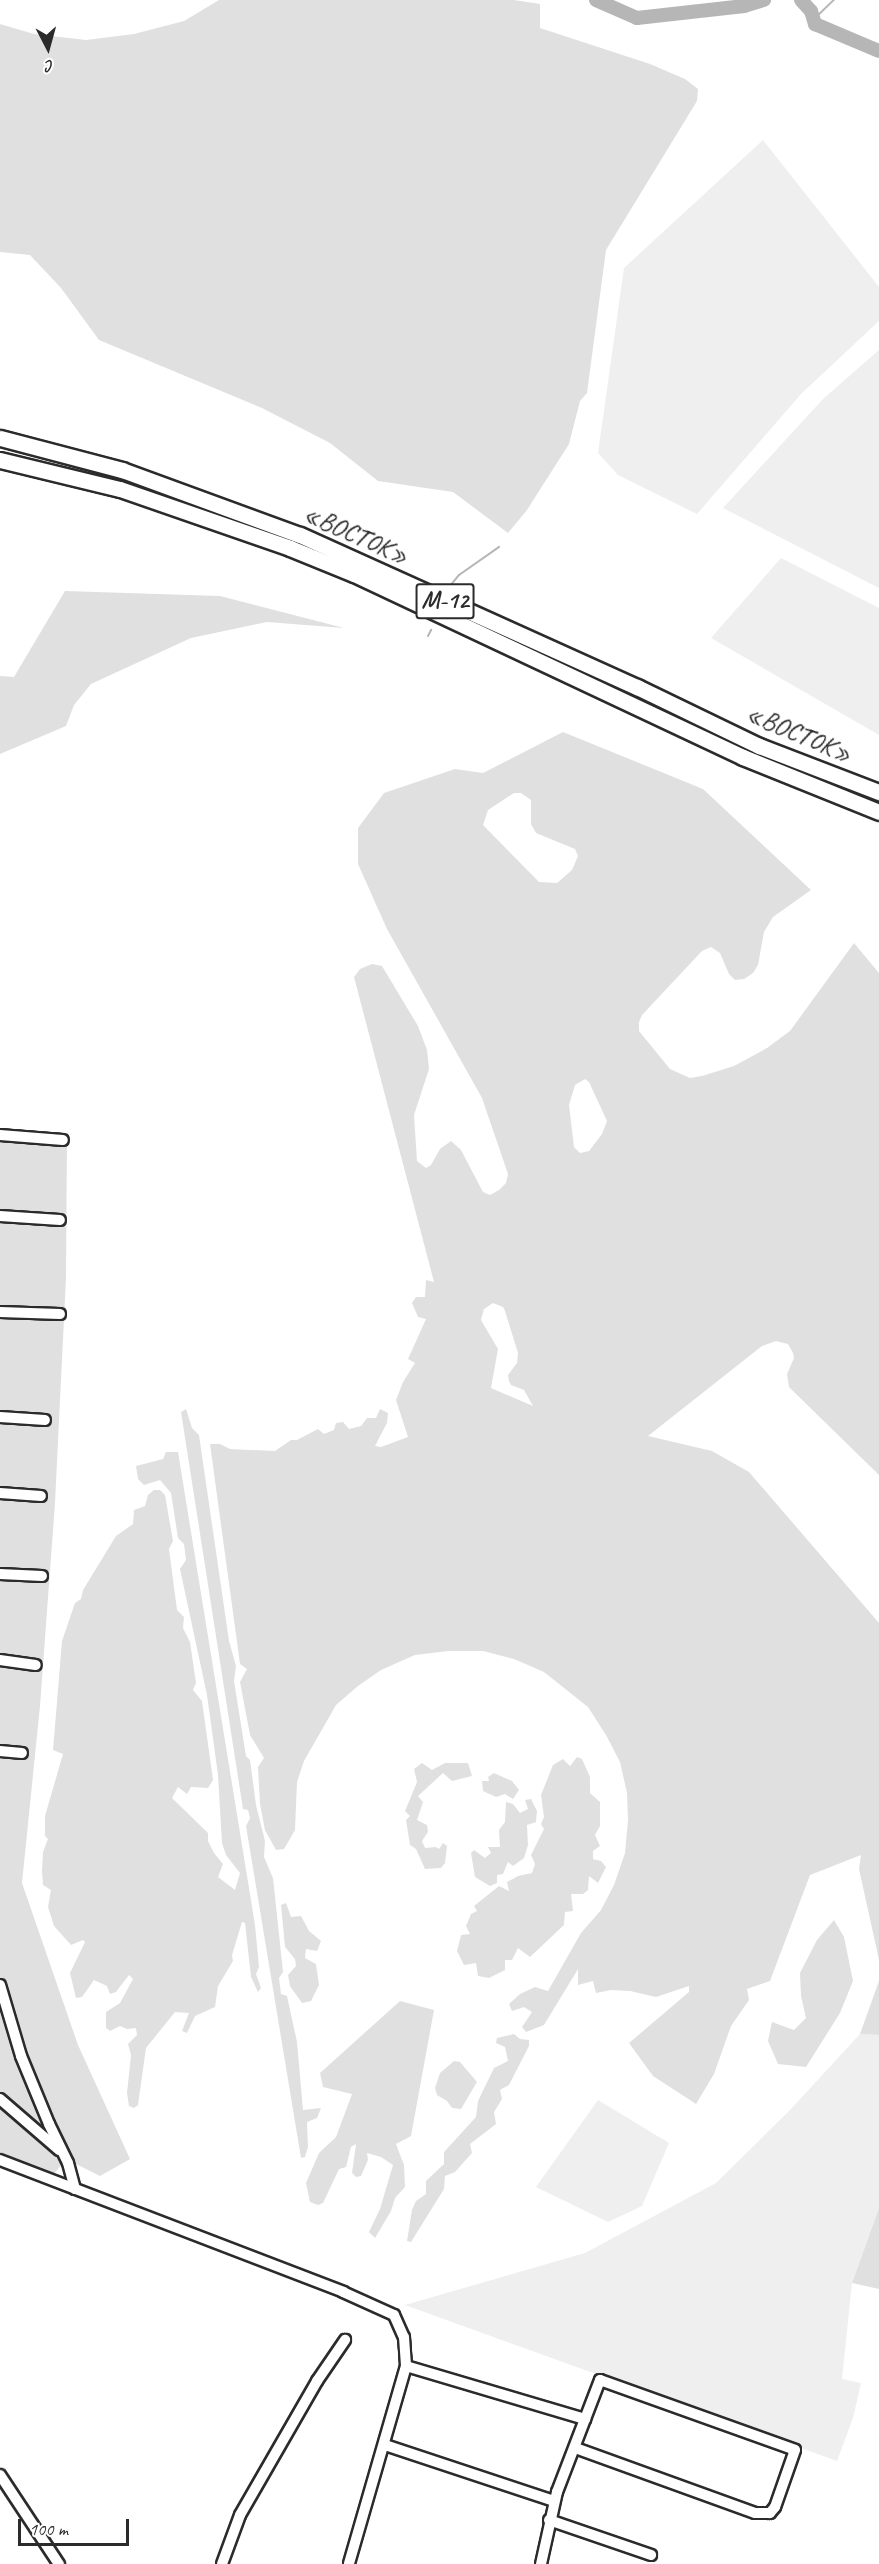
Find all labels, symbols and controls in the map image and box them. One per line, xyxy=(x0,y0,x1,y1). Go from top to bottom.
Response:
north arrow xyxy=(18,18,78,78)
text: С xyxy=(45,56,55,76)
street label: «ВОСТОК» xyxy=(299,498,413,572)
road number: М-12 xyxy=(415,580,475,622)
street label: «ВОСТОК» xyxy=(741,698,857,770)
scale bar xyxy=(21,2507,132,2545)
text: 100 m xyxy=(29,2518,68,2540)

